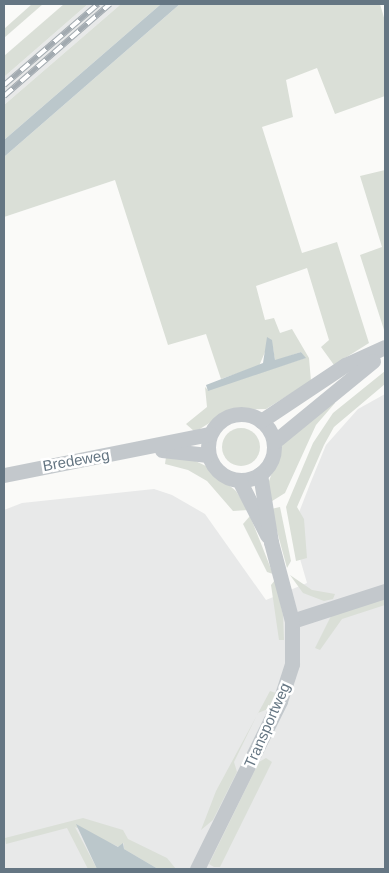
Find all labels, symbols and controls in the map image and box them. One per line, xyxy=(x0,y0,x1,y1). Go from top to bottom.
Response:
street label: Bredeweg xyxy=(41,445,111,475)
street label: Transportweg xyxy=(240,680,294,770)

